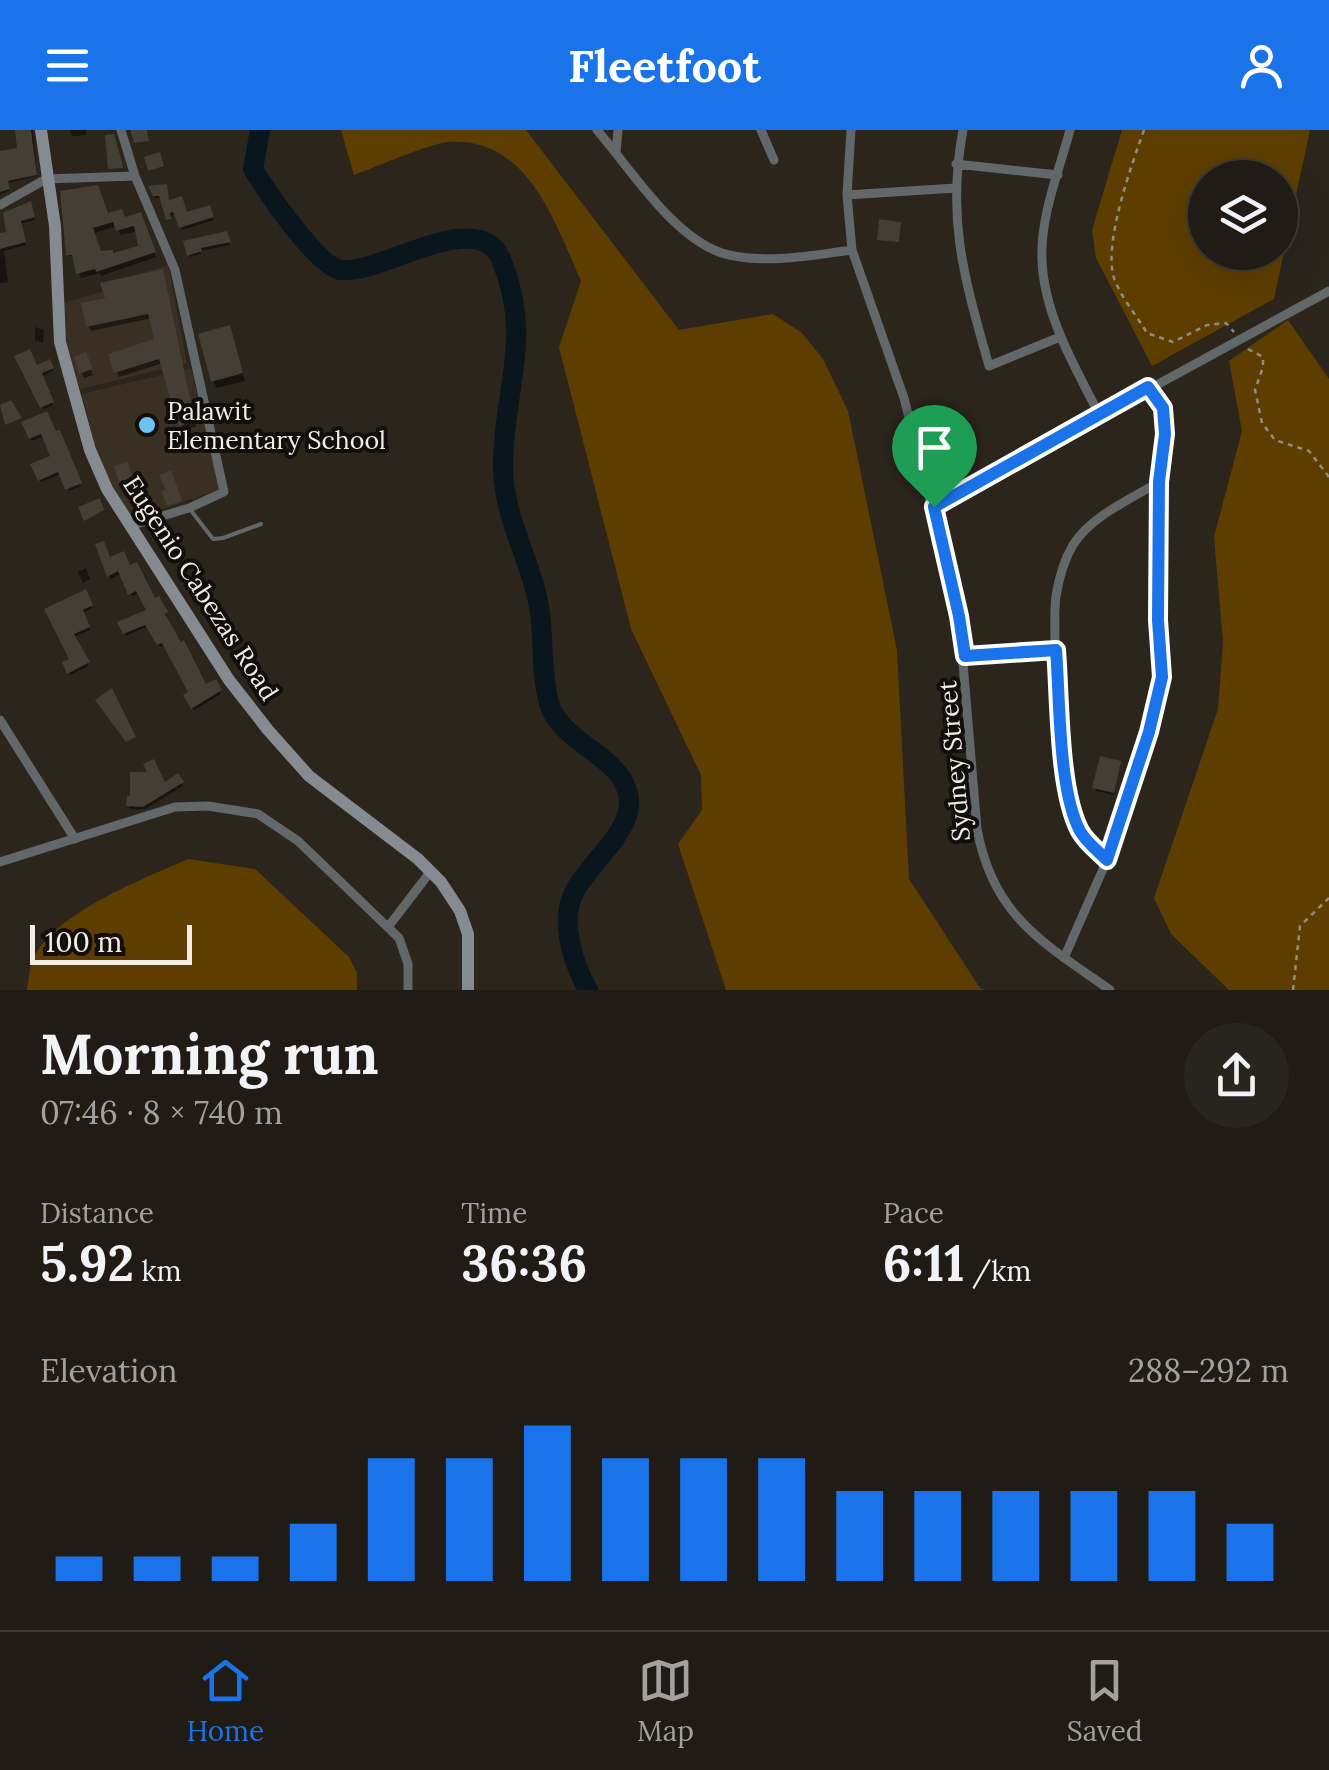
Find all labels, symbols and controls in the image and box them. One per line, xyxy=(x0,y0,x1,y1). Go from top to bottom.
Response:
text: Fleetfoot xyxy=(568,37,761,94)
icon: menu xyxy=(40,38,95,93)
icon: person xyxy=(1234,38,1289,93)
map controls xyxy=(1188,160,1298,270)
button: layers xyxy=(1188,160,1298,270)
place label: Palawit Elementary School xyxy=(167,395,386,456)
pin xyxy=(892,405,977,508)
marker: Palawit Elementary School xyxy=(136,414,158,436)
icon: arrive xyxy=(907,420,962,475)
street label: Eugenio Cabezas Road xyxy=(116,470,286,706)
street label: Sydney Street xyxy=(931,679,977,843)
scale bar xyxy=(30,920,192,964)
text: 100 m xyxy=(45,924,122,960)
text: Morning run xyxy=(40,1019,378,1089)
button: share xyxy=(1184,1023,1289,1128)
text: 07:46 · 8 × 740 m xyxy=(40,1092,283,1133)
text: Distance xyxy=(40,1195,154,1231)
text: Time xyxy=(461,1195,527,1231)
text: Pace xyxy=(883,1195,944,1231)
text: 5.92 xyxy=(40,1231,134,1295)
text: 36:36 xyxy=(461,1231,587,1295)
text: 6:11 xyxy=(883,1231,965,1295)
text: km xyxy=(134,1253,182,1289)
text: /km xyxy=(965,1253,1031,1289)
text: Elevation xyxy=(40,1350,177,1391)
text: 288–292 m xyxy=(1128,1350,1289,1391)
tab: Home xyxy=(186,1653,264,1749)
tab: Map xyxy=(637,1653,694,1749)
tab: Saved xyxy=(1067,1653,1143,1749)

